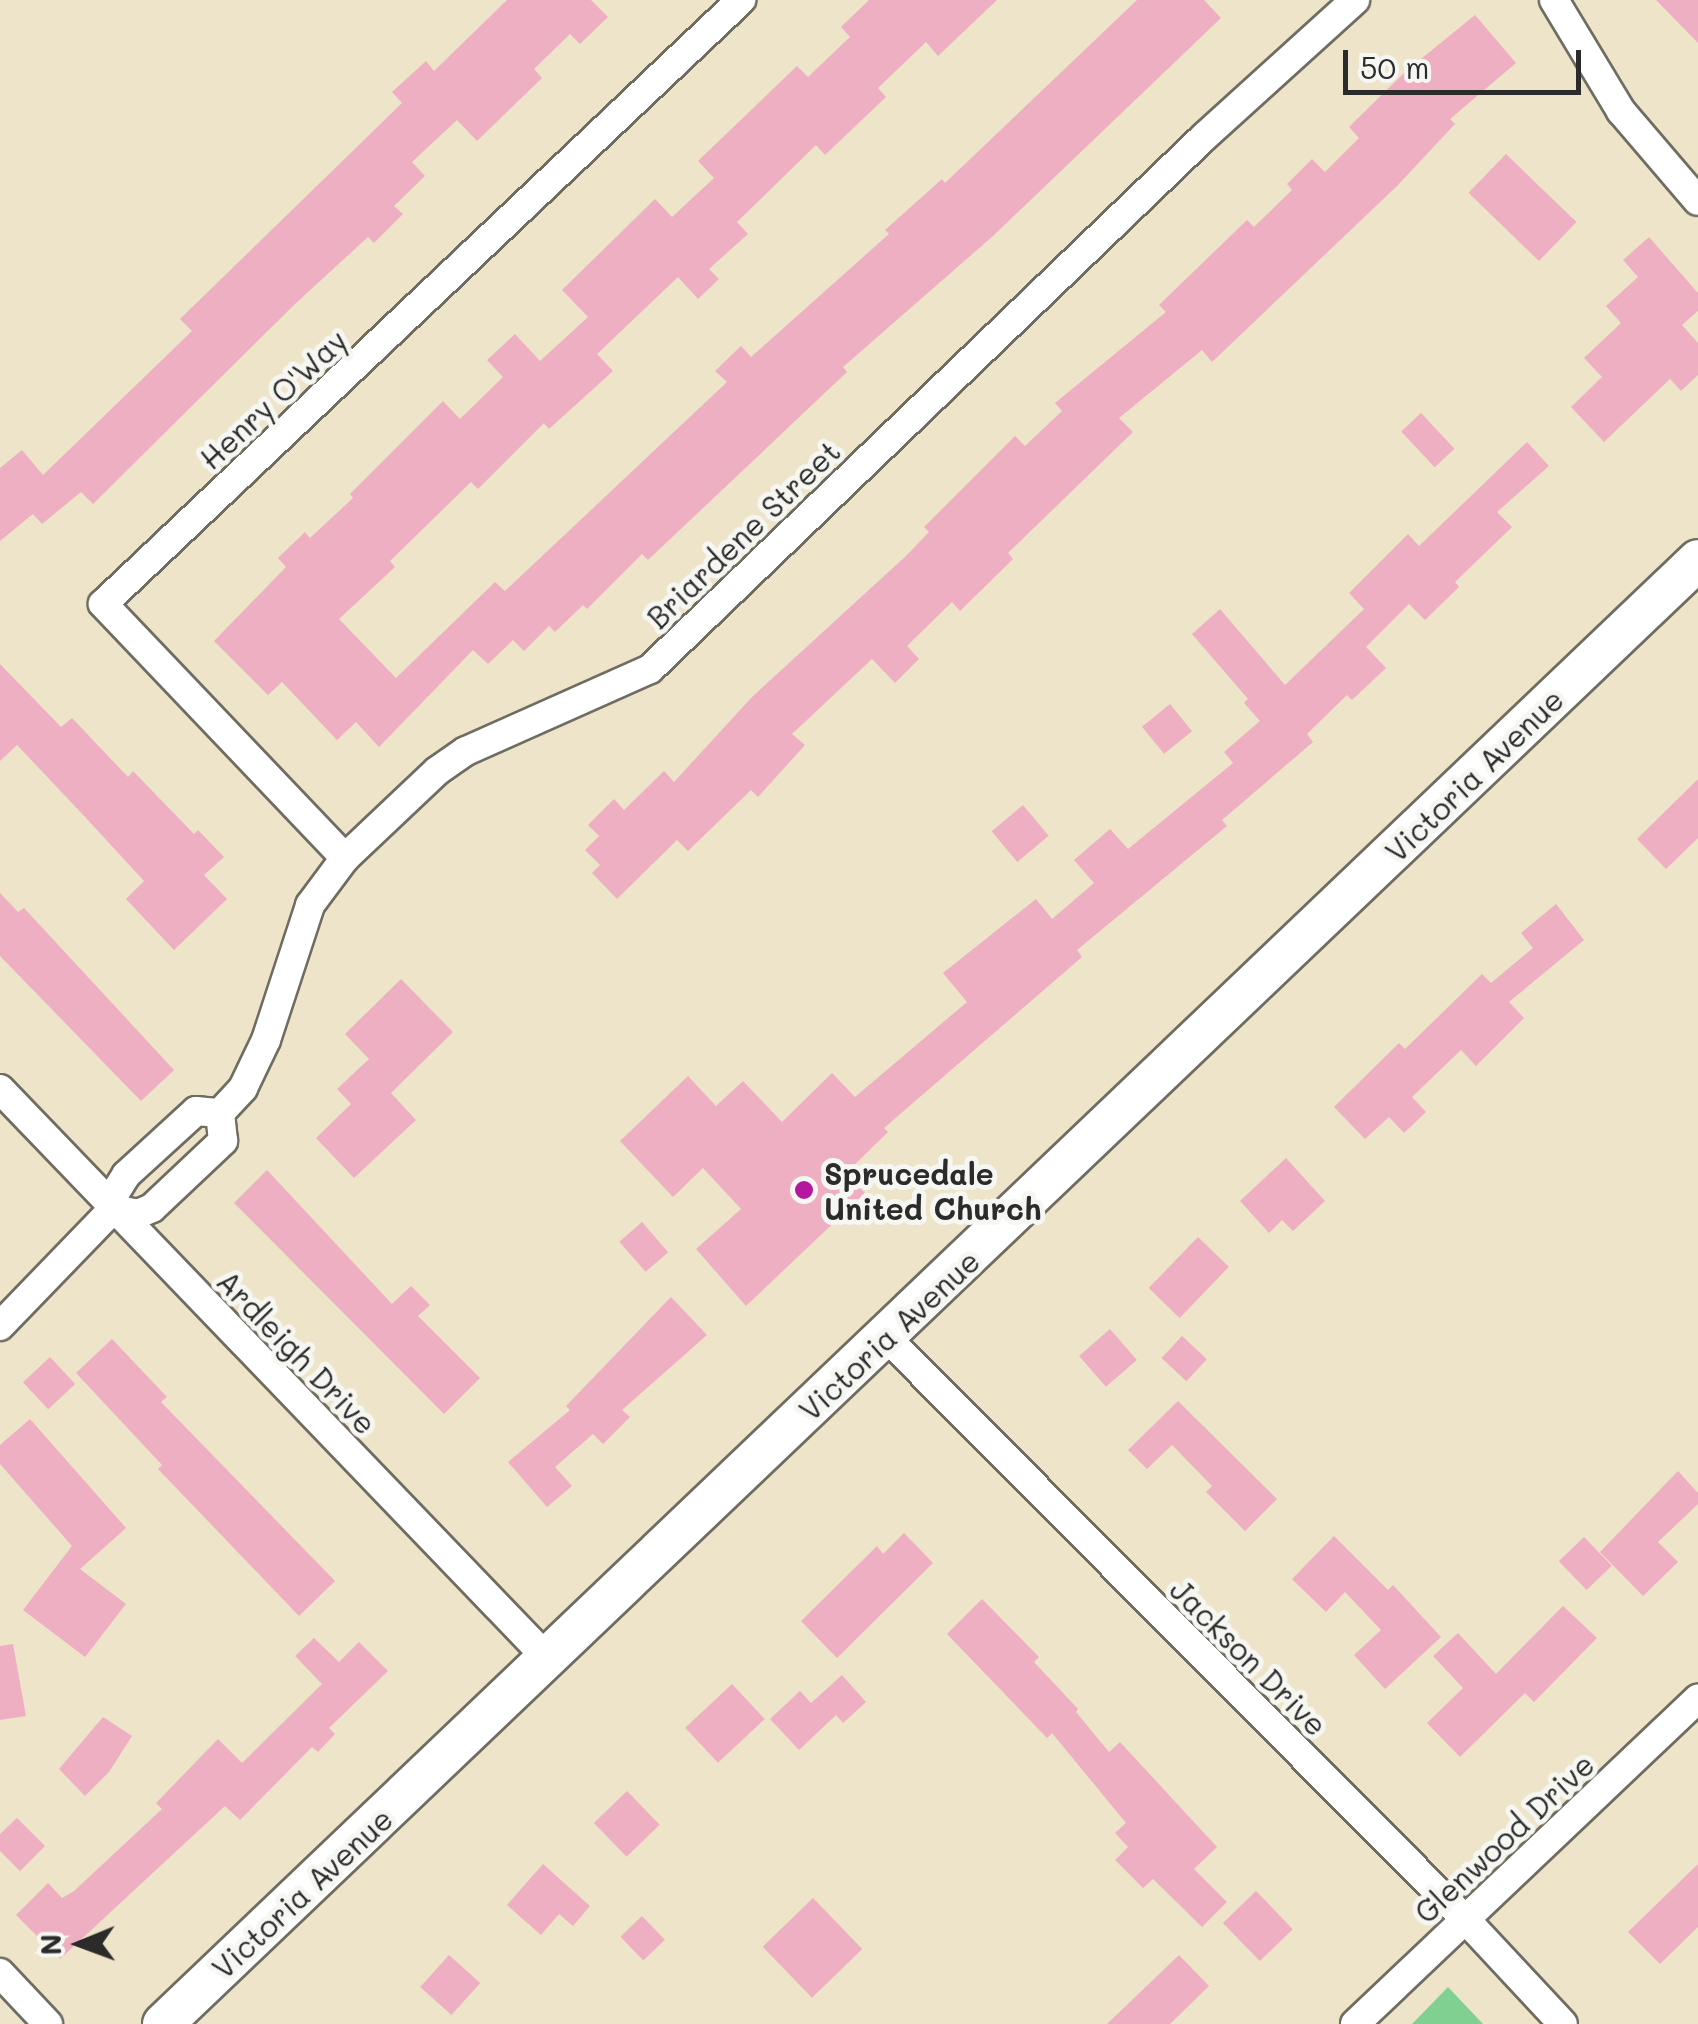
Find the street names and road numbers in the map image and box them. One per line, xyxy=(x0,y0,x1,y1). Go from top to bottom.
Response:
street label: Henry O'Way xyxy=(192,322,354,476)
street label: Briardene Street xyxy=(639,433,847,635)
street label: Victoria Avenue xyxy=(1378,681,1570,869)
street label: Victoria Avenue xyxy=(791,1242,987,1428)
street label: Ardleigh Drive xyxy=(210,1263,384,1441)
street label: Jackson Drive xyxy=(1163,1571,1335,1743)
street label: Glenwood Drive xyxy=(1407,1746,1601,1930)
street label: Victoria Avenue xyxy=(204,1800,400,1986)

